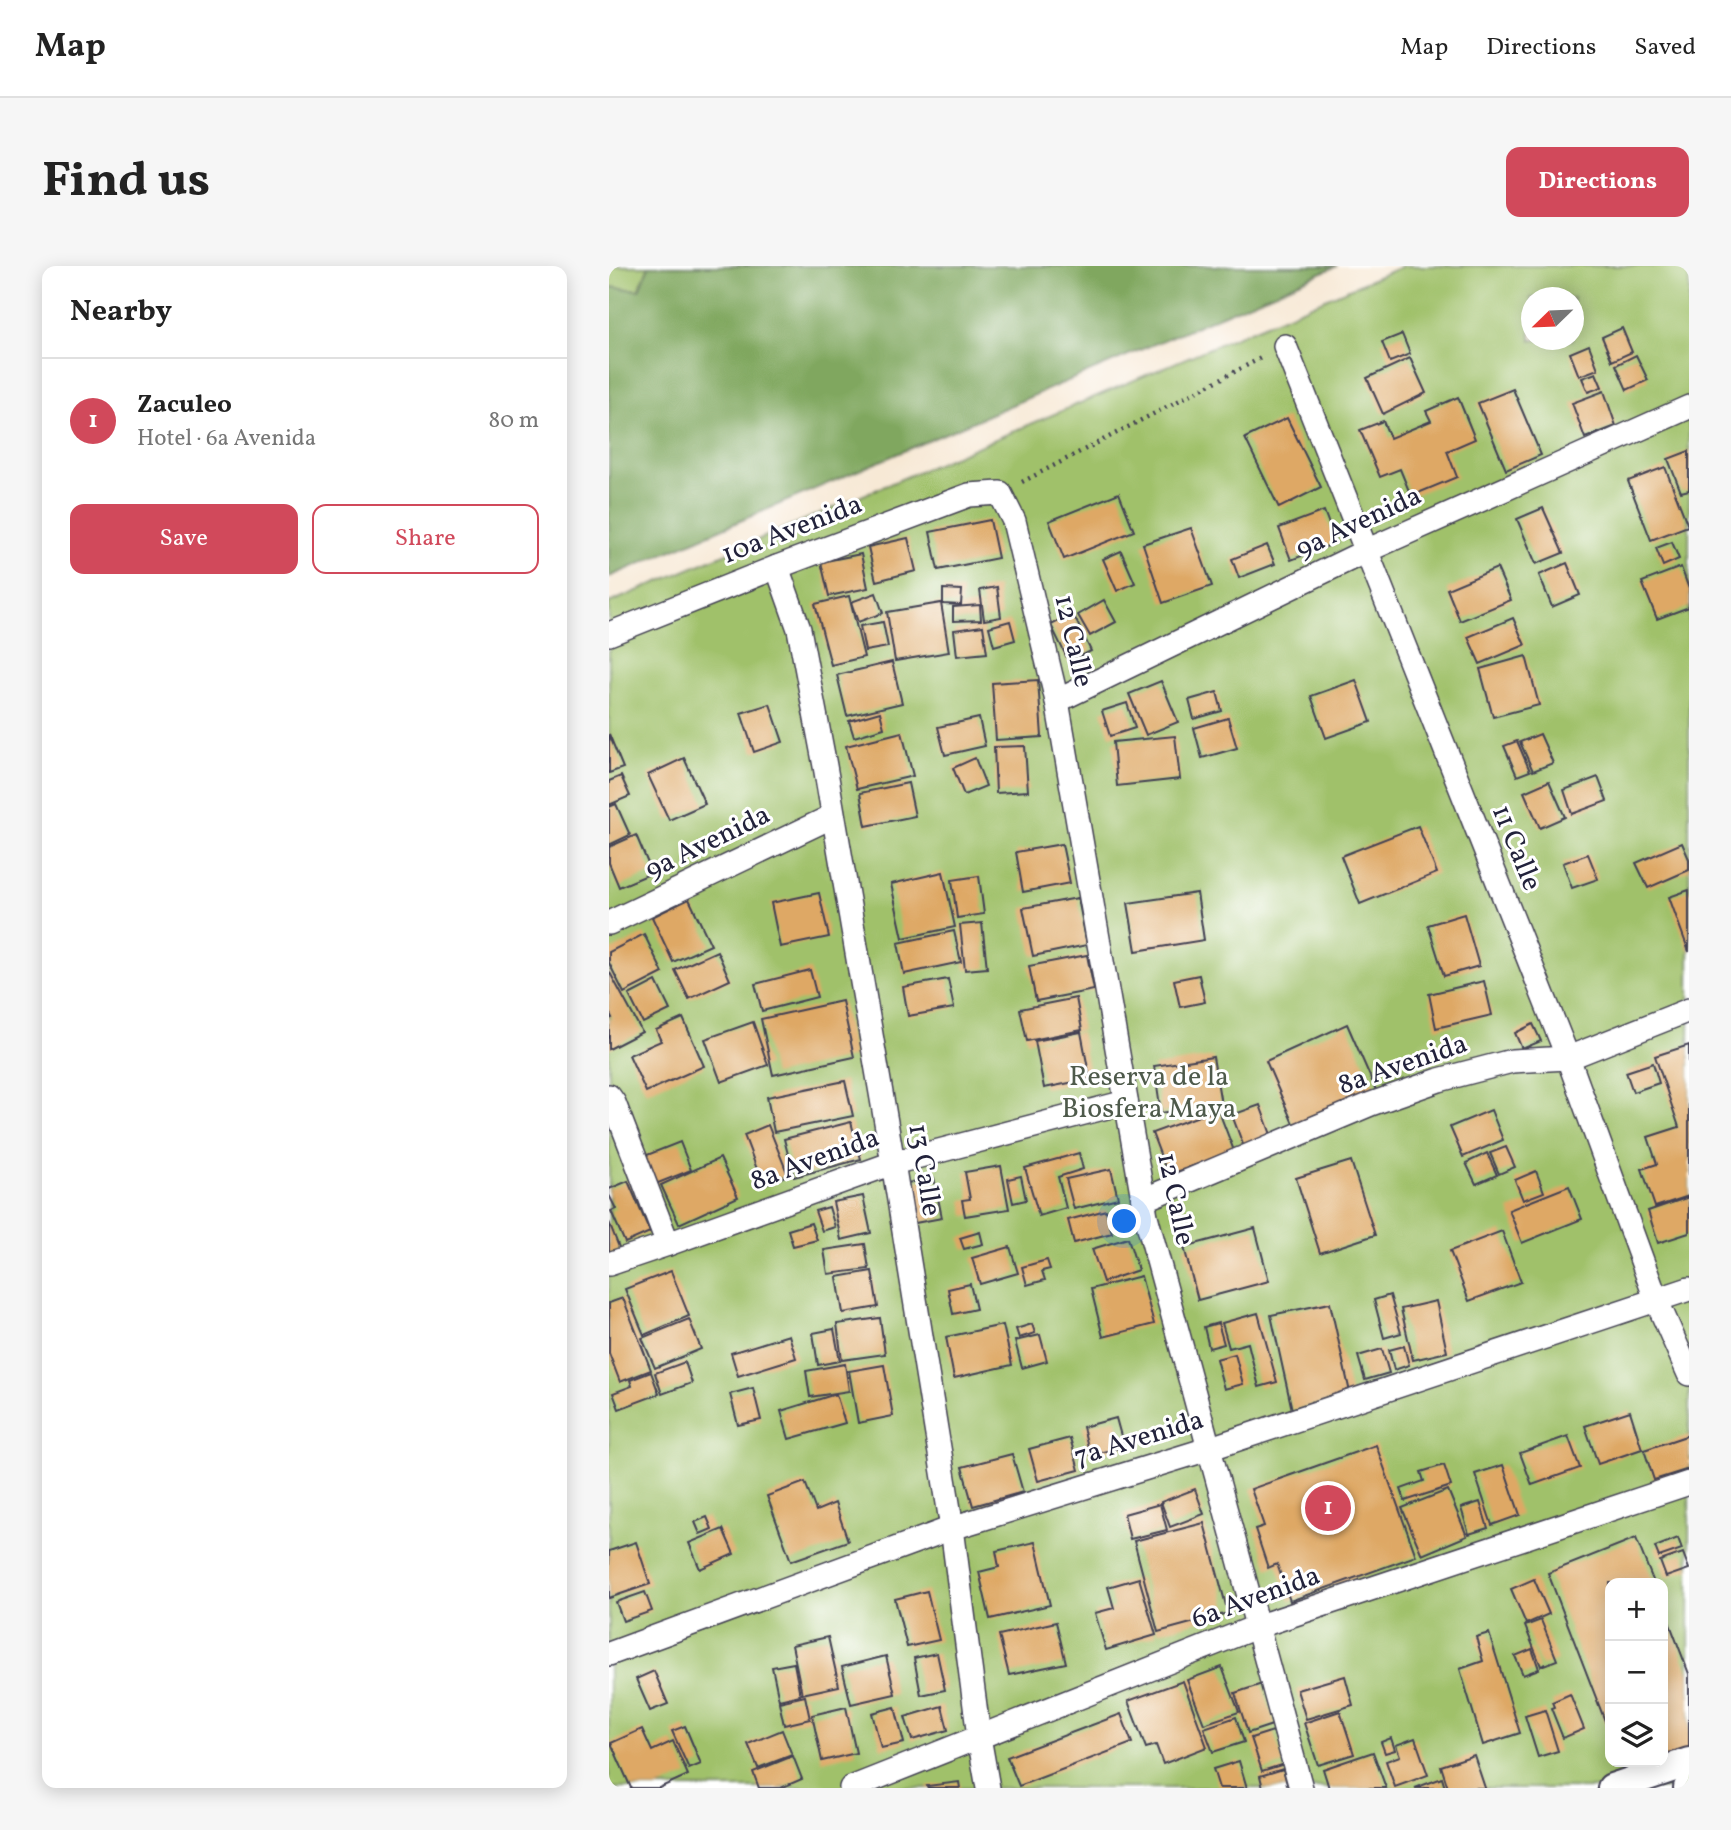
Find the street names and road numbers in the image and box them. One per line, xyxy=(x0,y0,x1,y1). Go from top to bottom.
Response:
street label: 9a Avenida xyxy=(1290,477,1428,569)
street label: 10a Avenida xyxy=(716,485,868,575)
street label: 12 Calle xyxy=(1043,591,1103,691)
street label: 9a Avenida xyxy=(639,796,777,890)
street label: 11 Calle xyxy=(1481,799,1551,897)
street label: 8a Avenida xyxy=(1333,1025,1473,1105)
street label: 8a Avenida xyxy=(745,1119,885,1201)
street label: 13 Calle xyxy=(897,1121,951,1219)
street label: 12 Calle xyxy=(1146,1149,1204,1249)
street label: 7a Avenida xyxy=(1069,1401,1209,1477)
street label: 6a Avenida xyxy=(1186,1557,1326,1639)

